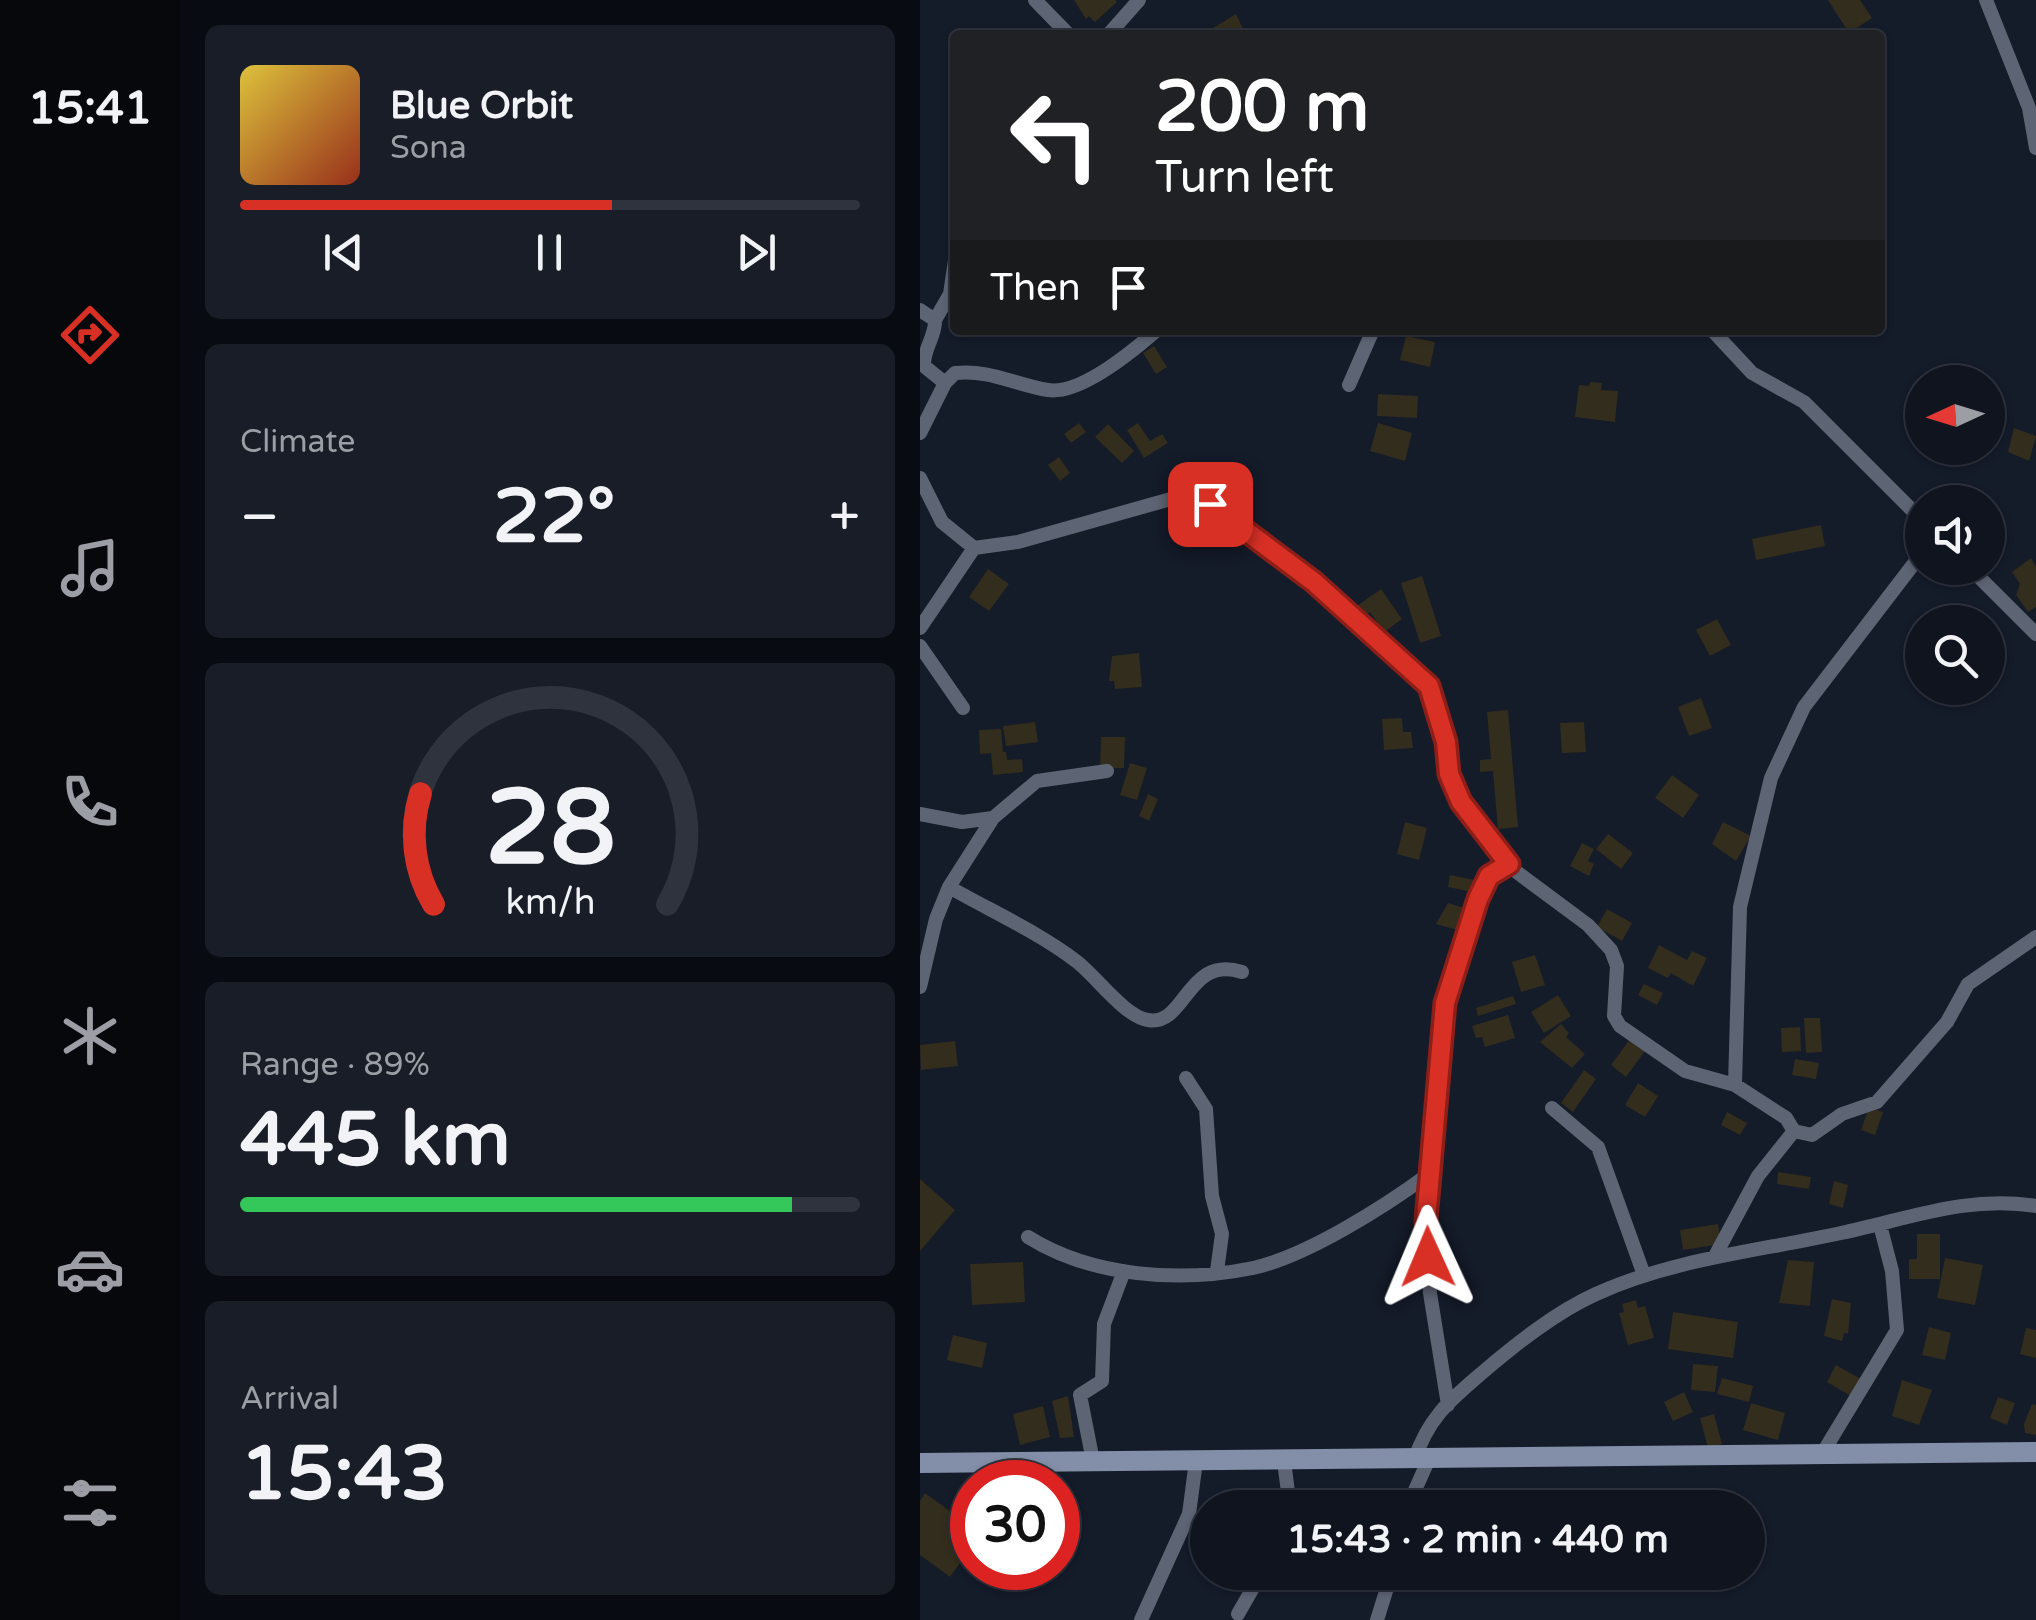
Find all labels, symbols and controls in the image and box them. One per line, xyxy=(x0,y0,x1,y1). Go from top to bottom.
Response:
text: 200 m xyxy=(1155,66,1369,150)
icon: left xyxy=(990,70,1120,200)
text: 15:41 xyxy=(28,82,152,136)
text: Blue Orbit xyxy=(390,83,573,129)
text: Sona xyxy=(390,129,467,167)
text: Turn left xyxy=(1155,151,1334,205)
icon: previous xyxy=(316,225,371,280)
icon: pause xyxy=(522,225,577,280)
icon: next xyxy=(729,225,784,280)
icon: arrive xyxy=(1101,260,1156,315)
text: Then xyxy=(990,265,1081,311)
icon: directions xyxy=(55,300,125,370)
north arrow xyxy=(1905,365,2005,465)
map controls xyxy=(1905,365,2005,705)
text: Climate xyxy=(240,423,355,461)
pin xyxy=(1168,462,1253,547)
text: 22° xyxy=(493,472,615,562)
icon: arrive xyxy=(1183,477,1238,532)
text: − xyxy=(240,485,279,551)
text: + xyxy=(829,485,860,551)
button: sound xyxy=(1905,485,2005,585)
icon: music xyxy=(55,533,125,603)
button: search xyxy=(1905,605,2005,705)
icon: phone xyxy=(55,767,125,837)
text: 28 xyxy=(485,767,615,892)
text: km/h xyxy=(505,881,595,924)
icon: climate xyxy=(55,1001,125,1071)
text: Range · 89% xyxy=(240,1046,430,1084)
text: 445 km xyxy=(240,1095,511,1185)
position arrow xyxy=(1376,1205,1480,1309)
icon: car xyxy=(55,1234,125,1304)
text: Arrival xyxy=(240,1380,339,1418)
text: 15:43 xyxy=(240,1429,448,1519)
speed limit sign: 30 xyxy=(950,1460,1080,1590)
icon: filters xyxy=(55,1468,125,1538)
text: 15:43 · 2 min · 440 m xyxy=(1286,1517,1669,1563)

